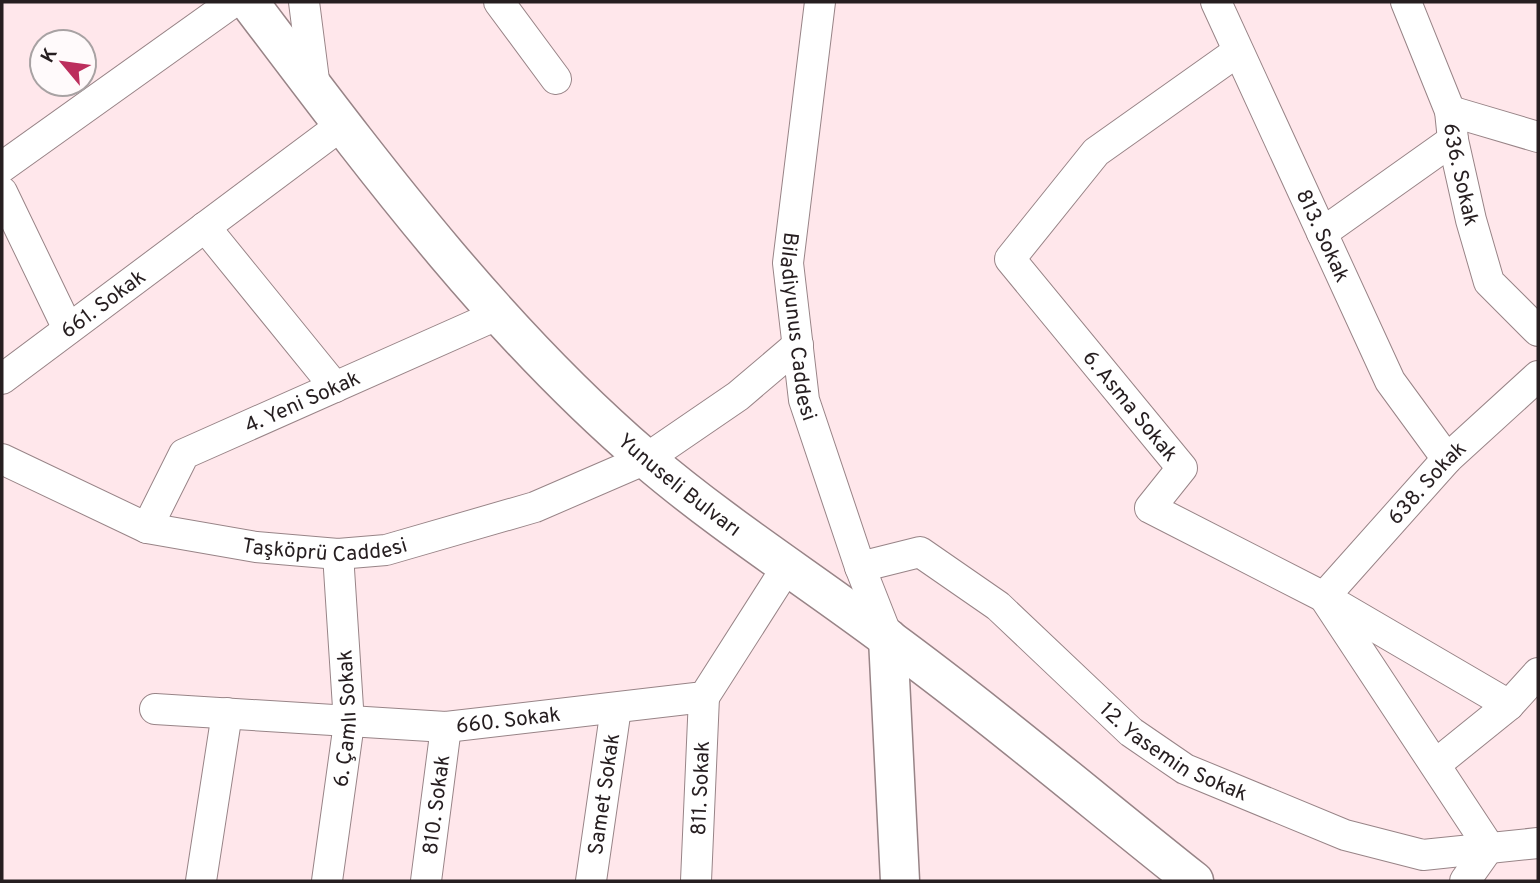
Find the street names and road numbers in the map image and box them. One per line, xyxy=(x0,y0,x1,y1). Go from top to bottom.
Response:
street label: 636. Sokak xyxy=(1436,122,1484,229)
street label: 813. Sokak xyxy=(1289,185,1355,287)
street label: Biladiyunus Caddesi xyxy=(772,231,822,425)
street label: 661. Sokak xyxy=(56,264,152,345)
street label: 6. Asma Sokak xyxy=(1076,345,1183,468)
street label: 4. Yeni Sokak xyxy=(241,365,365,440)
street label: Yunuseli Bulvarı xyxy=(611,428,746,544)
street label: 638. Sokak xyxy=(1383,436,1473,531)
street label: Taşköprü Caddesi xyxy=(240,533,411,569)
street label: 6. Çamlı Sokak xyxy=(328,649,364,789)
street label: 12. Yasemin Sokak xyxy=(1093,697,1251,808)
street label: 660. Sokak xyxy=(454,702,562,741)
street label: Samet Sokak xyxy=(583,731,627,857)
street label: 811. Sokak xyxy=(686,740,717,836)
street label: 810. Sokak xyxy=(418,753,457,856)

